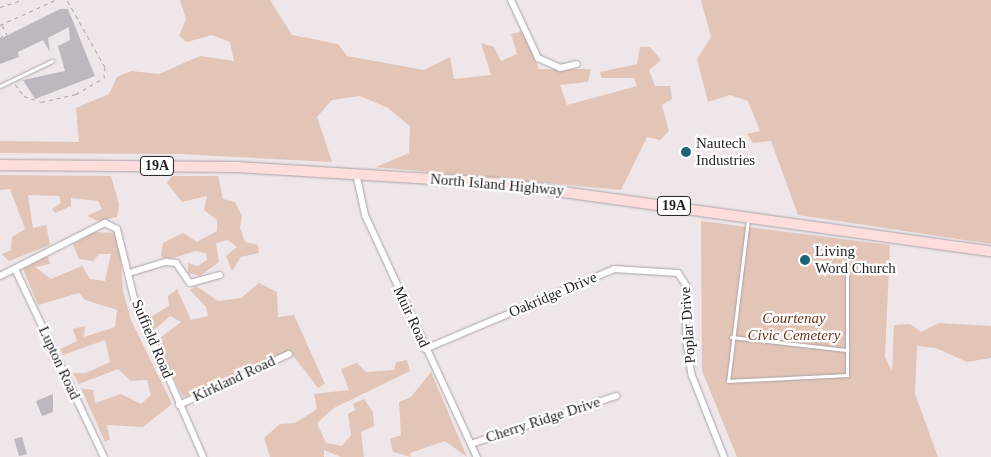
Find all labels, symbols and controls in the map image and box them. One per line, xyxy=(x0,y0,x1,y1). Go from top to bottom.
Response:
place label: Nautech Industries xyxy=(696,134,755,169)
marker: Nautech Industries xyxy=(680,146,692,158)
road number: 19A xyxy=(140,154,174,178)
street label: North Island Highway xyxy=(429,170,565,200)
road number: 19A xyxy=(656,195,692,218)
place label: Living Word Church xyxy=(815,242,896,277)
marker: Living Word Church xyxy=(799,254,811,266)
street label: Oakridge Drive xyxy=(506,268,600,322)
street label: Muir Road xyxy=(389,284,433,350)
street label: Poplar Drive xyxy=(676,286,700,364)
street label: Suffield Road xyxy=(127,297,177,381)
park label: Courtenay Civic Cemetery xyxy=(748,309,840,344)
street label: Lupton Road xyxy=(34,324,84,402)
street label: Kirkland Road xyxy=(190,352,278,406)
street label: Cherry Ridge Drive xyxy=(484,393,602,447)

